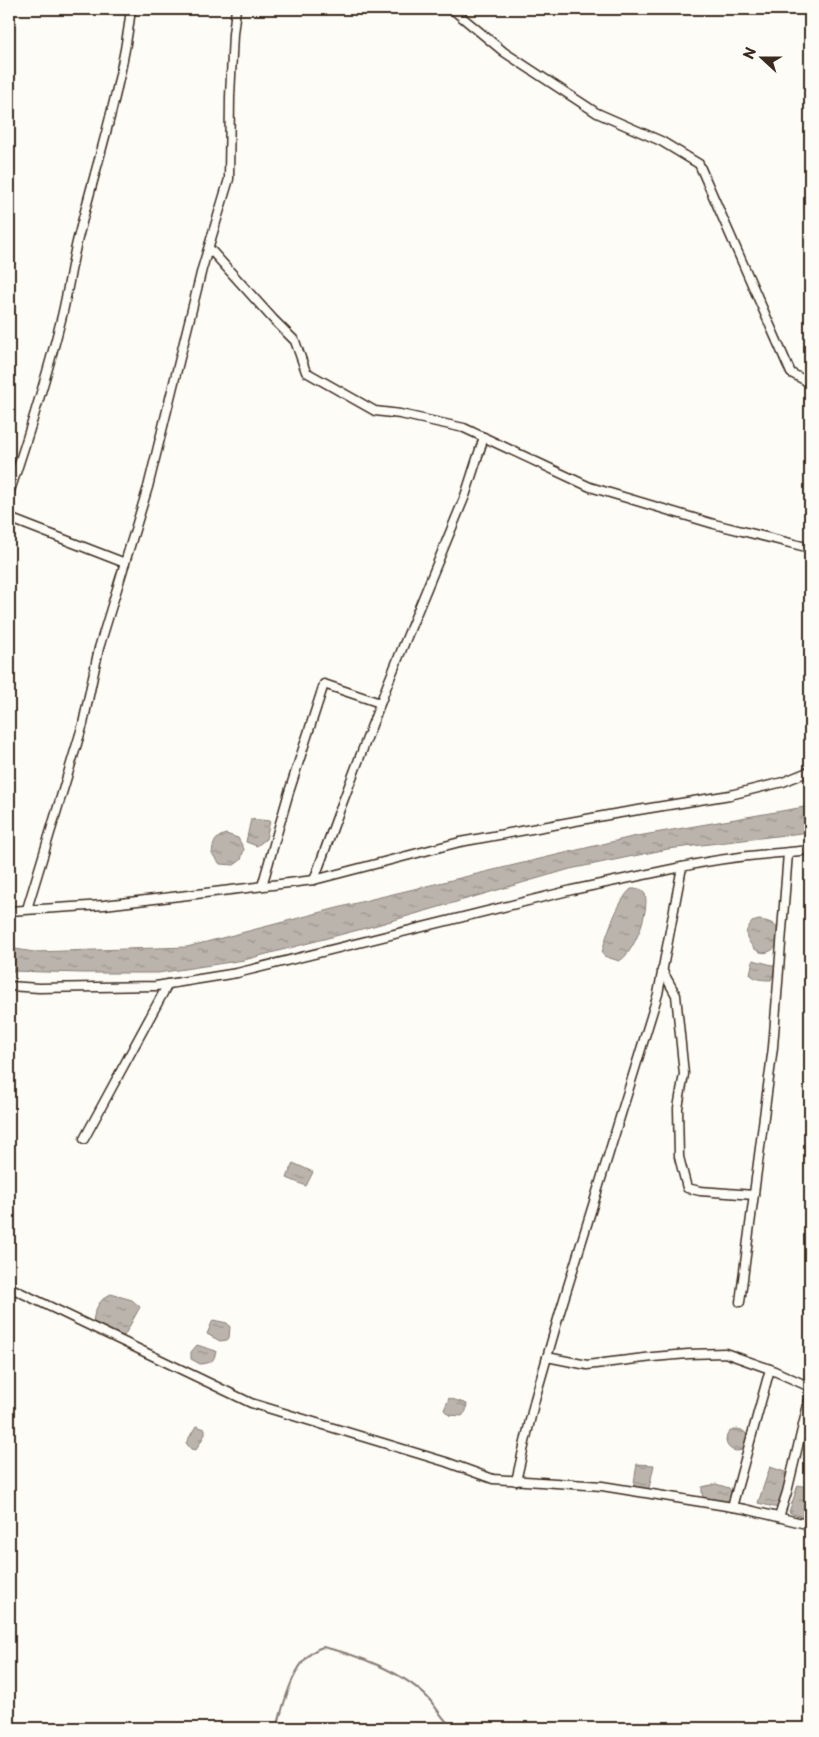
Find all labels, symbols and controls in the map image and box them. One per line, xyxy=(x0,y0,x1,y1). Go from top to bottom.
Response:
north arrow xyxy=(736,32,786,82)
text: N xyxy=(738,44,761,62)

